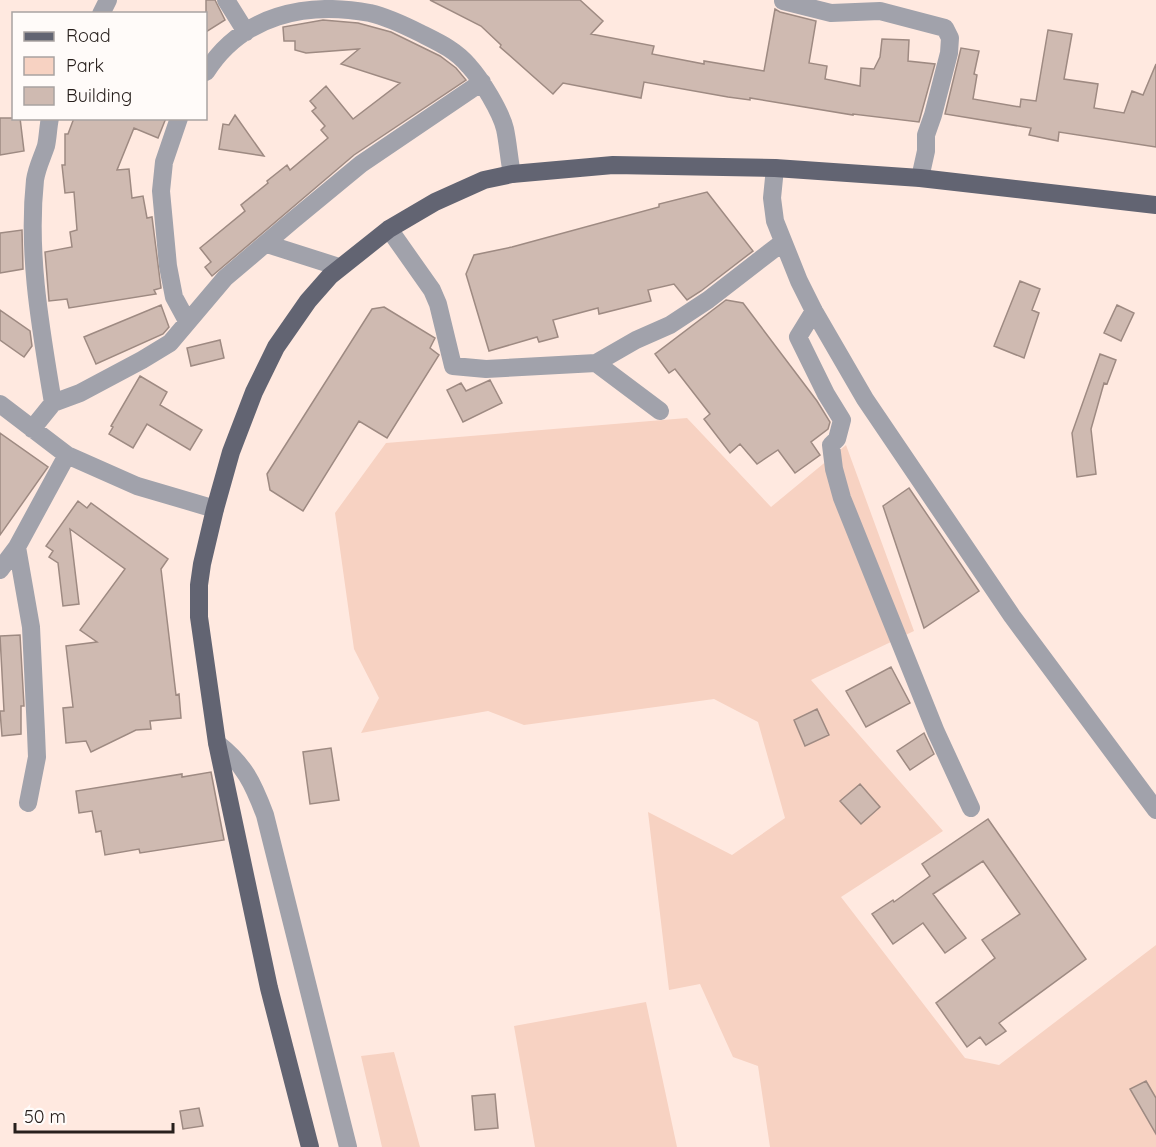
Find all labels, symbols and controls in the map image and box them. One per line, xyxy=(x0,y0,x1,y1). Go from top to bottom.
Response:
legend xyxy=(12,12,207,120)
text: Road xyxy=(66,24,111,47)
text: Park xyxy=(66,54,104,77)
text: Building xyxy=(66,84,132,107)
scale bar xyxy=(15,1096,172,1134)
text: 50 m xyxy=(24,1105,66,1128)

